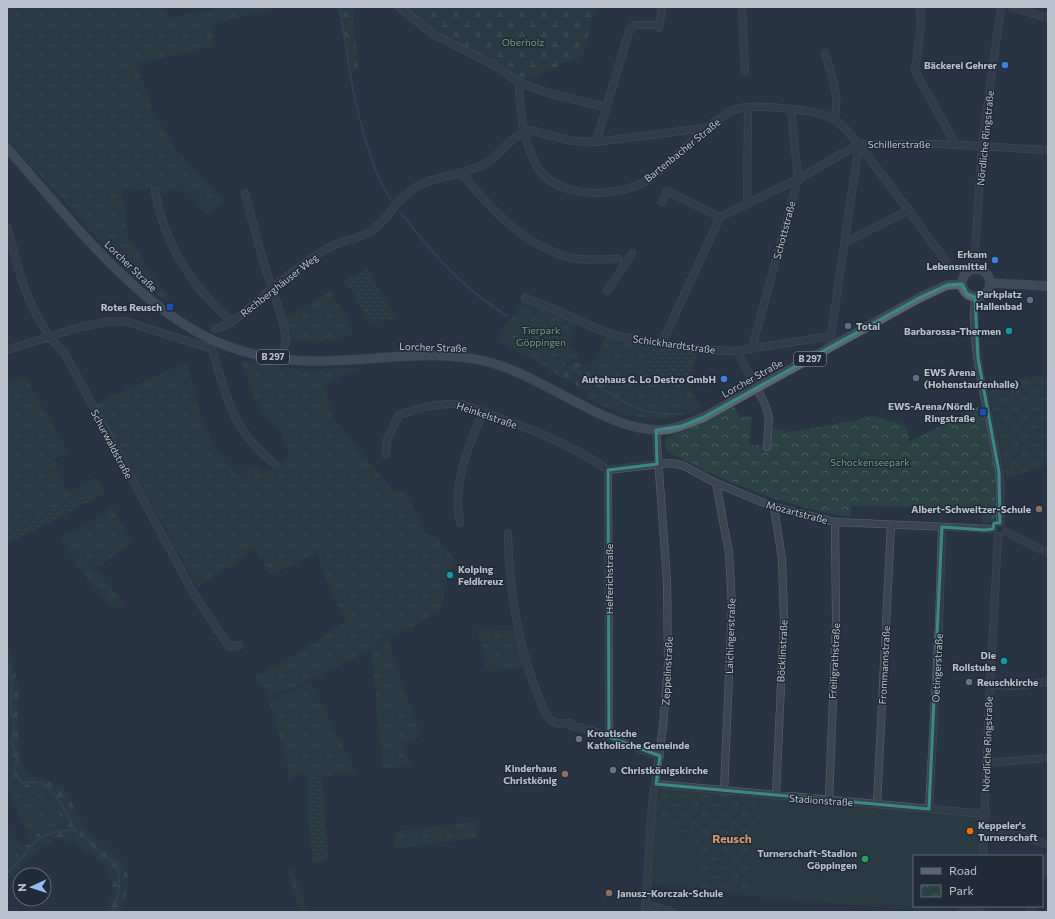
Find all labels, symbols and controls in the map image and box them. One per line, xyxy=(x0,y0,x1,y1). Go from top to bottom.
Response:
park label: Oberholz xyxy=(502,36,544,48)
place label: Bäckerei Gehrer xyxy=(924,59,997,71)
marker: Bäckerei Gehrer xyxy=(1000,60,1010,70)
street label: Nördliche Ringstraße xyxy=(974,90,996,186)
street label: Bartenbacher Straße xyxy=(642,116,722,184)
street label: Schillerstraße xyxy=(868,138,930,150)
street label: Schottstraße xyxy=(770,200,798,260)
street label: Lorcher Straße xyxy=(102,238,160,294)
place label: Erkam Lebensmittel xyxy=(926,248,987,272)
street label: Rechberghäuser Weg xyxy=(238,251,321,319)
marker: Erkam Lebensmittel xyxy=(990,255,1000,265)
place label: Parkplatz Hallenbad xyxy=(976,288,1022,312)
marker: Parkplatz Hallenbad xyxy=(1025,295,1035,305)
place label: Rotes Reusch xyxy=(101,301,162,313)
marker: Rotes Reusch xyxy=(165,302,175,312)
place label: Total xyxy=(856,320,880,332)
marker: Total xyxy=(843,321,853,331)
park label: Tierpark Göppingen xyxy=(516,324,566,348)
place label: Barbarossa-Thermen xyxy=(904,325,1001,337)
marker: Barbarossa-Thermen xyxy=(1004,326,1014,336)
street label: Schickhardtstraße xyxy=(632,332,716,356)
street label: Lorcher Straße xyxy=(399,340,467,354)
road number: B 297 xyxy=(257,350,289,364)
road number: B 297 xyxy=(794,352,826,366)
street label: Lorcher Straße xyxy=(719,356,785,400)
place label: EWS Arena (Hohenstaufenhalle) xyxy=(924,366,1019,390)
place label: Autohaus G. Lo Destro GmbH xyxy=(581,373,716,385)
marker: EWS Arena (Hohenstaufenhalle) xyxy=(911,373,921,383)
marker: Autohaus G. Lo Destro GmbH xyxy=(719,374,729,384)
street label: Heinkelstraße xyxy=(455,399,519,431)
place label: EWS-Arena/Nördl. Ringstraße xyxy=(888,400,975,424)
street label: Schurwaldstraße xyxy=(89,407,135,481)
marker: EWS-Arena/Nördl. Ringstraße xyxy=(978,407,988,417)
park label: Schockenseepark xyxy=(830,456,910,468)
street label: Mozartstraße xyxy=(765,498,829,526)
place label: Albert-Schweitzer-Schule xyxy=(911,503,1031,515)
marker: Albert-Schweitzer-Schule xyxy=(1034,504,1044,514)
street label: Helferichstraße xyxy=(603,544,615,614)
place label: Kolping Feldkreuz xyxy=(458,563,503,587)
marker: Kolping Feldkreuz xyxy=(445,570,455,580)
street label: Laichingerstraße xyxy=(723,598,737,674)
street label: Böcklinstraße xyxy=(774,619,790,683)
street label: Freiligrathstraße xyxy=(826,623,842,699)
street label: Frommannstraße xyxy=(876,625,892,705)
street label: Oetingerstraße xyxy=(929,633,945,703)
street label: Zeppelinstraße xyxy=(659,636,675,706)
place label: Die Rollstube xyxy=(952,649,996,673)
marker: Die Rollstube xyxy=(999,656,1009,666)
place label: Reuschkirche xyxy=(977,676,1038,688)
marker: Reuschkirche xyxy=(964,677,974,687)
street label: Nördliche Ringstraße xyxy=(979,696,995,792)
place label: Kroatische Katholische Gemeinde xyxy=(587,727,689,751)
marker: Kroatische Katholische Gemeinde xyxy=(574,734,584,744)
place label: Kinderhaus Christkönig xyxy=(503,762,558,786)
place label: Christkönigskirche xyxy=(621,764,708,776)
marker: Christkönigskirche xyxy=(608,765,618,775)
marker: Kinderhaus Christkönig xyxy=(560,769,570,779)
street label: Stadionstraße xyxy=(789,792,853,808)
place label: Keppeler's Turnerschaft xyxy=(978,819,1038,843)
marker: Keppeler's Turnerschaft xyxy=(965,826,975,836)
district label: Reusch xyxy=(712,831,752,845)
place label: Turnerschaft-Stadion Göppingen xyxy=(757,847,857,871)
marker: Turnerschaft-Stadion Göppingen xyxy=(860,854,870,864)
legend xyxy=(913,855,1043,907)
text: Road xyxy=(949,863,977,877)
north arrow xyxy=(12,867,52,907)
text: N xyxy=(15,883,28,892)
text: Park xyxy=(949,883,975,897)
place label: Janusz-Korczak-Schule xyxy=(617,887,723,899)
marker: Janusz-Korczak-Schule xyxy=(604,888,614,898)

